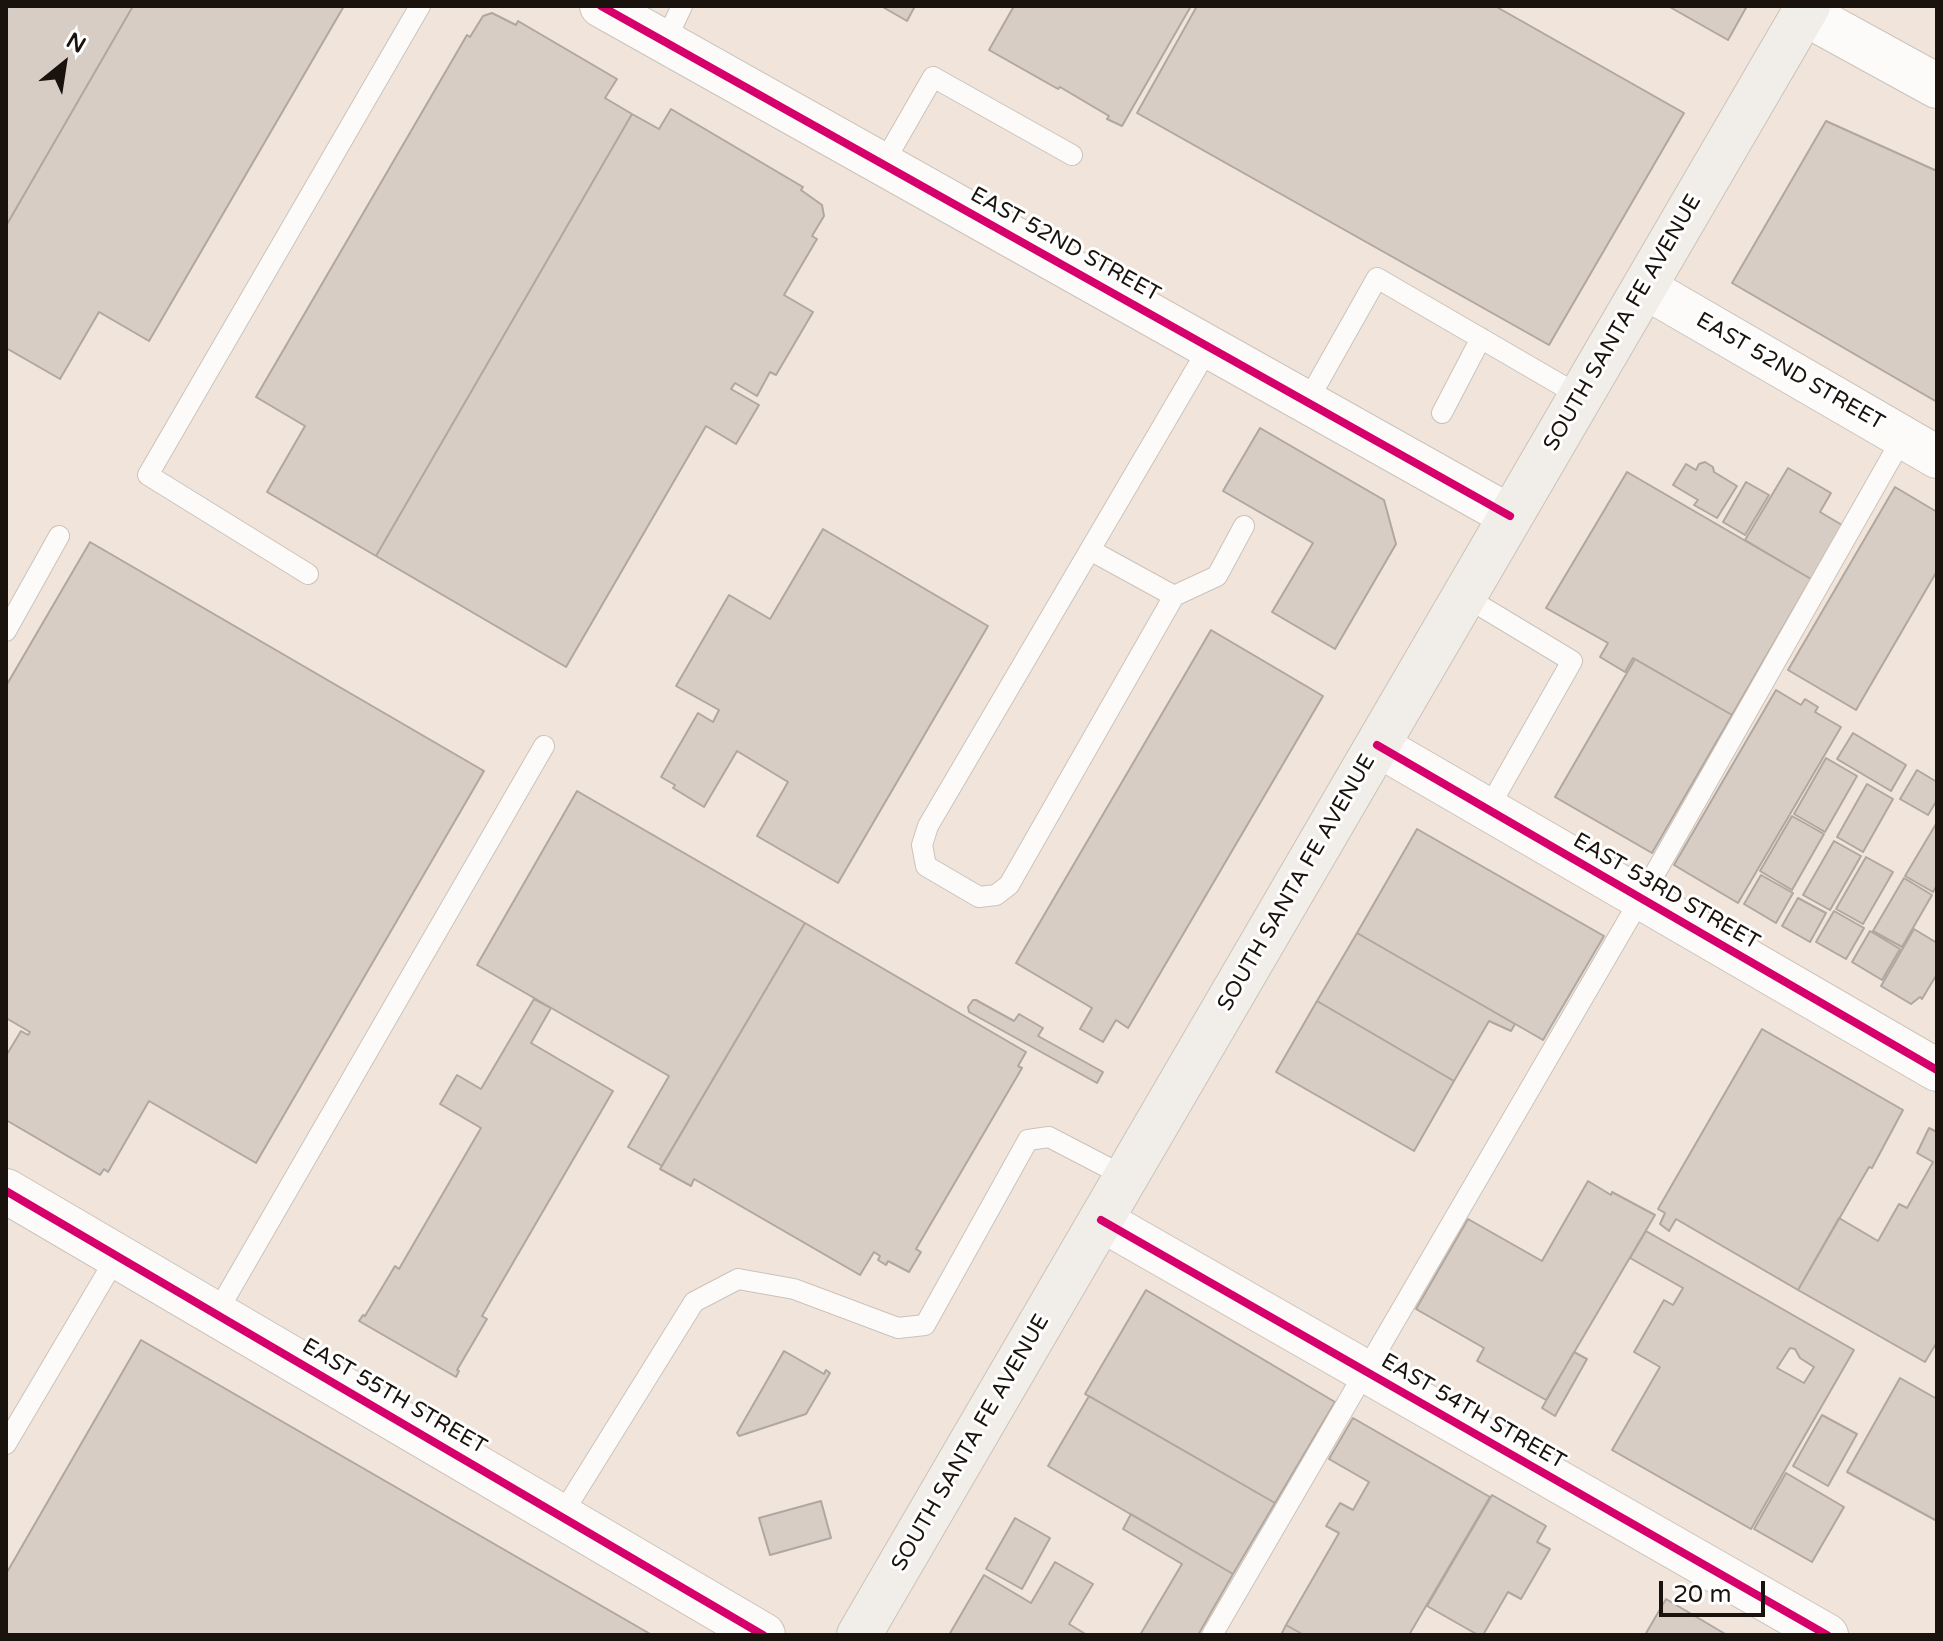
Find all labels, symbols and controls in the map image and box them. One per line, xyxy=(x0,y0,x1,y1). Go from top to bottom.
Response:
north arrow xyxy=(24,24,104,104)
text: N xyxy=(62,28,90,59)
street label: EAST 52ND STREET xyxy=(965,182,1165,308)
street label: SOUTH SANTA FE AVENUE xyxy=(1539,190,1707,456)
street label: EAST 52ND STREET xyxy=(1691,307,1889,437)
street label: SOUTH SANTA FE AVENUE xyxy=(1213,750,1381,1016)
street label: EAST 53RD STREET xyxy=(1568,828,1764,956)
street label: SOUTH SANTA FE AVENUE xyxy=(887,1310,1055,1576)
street label: EAST 55TH STREET xyxy=(297,1333,491,1461)
street label: EAST 54TH STREET xyxy=(1376,1348,1570,1476)
scale bar xyxy=(1663,1565,1769,1615)
text: 20 m xyxy=(1673,1580,1731,1609)

